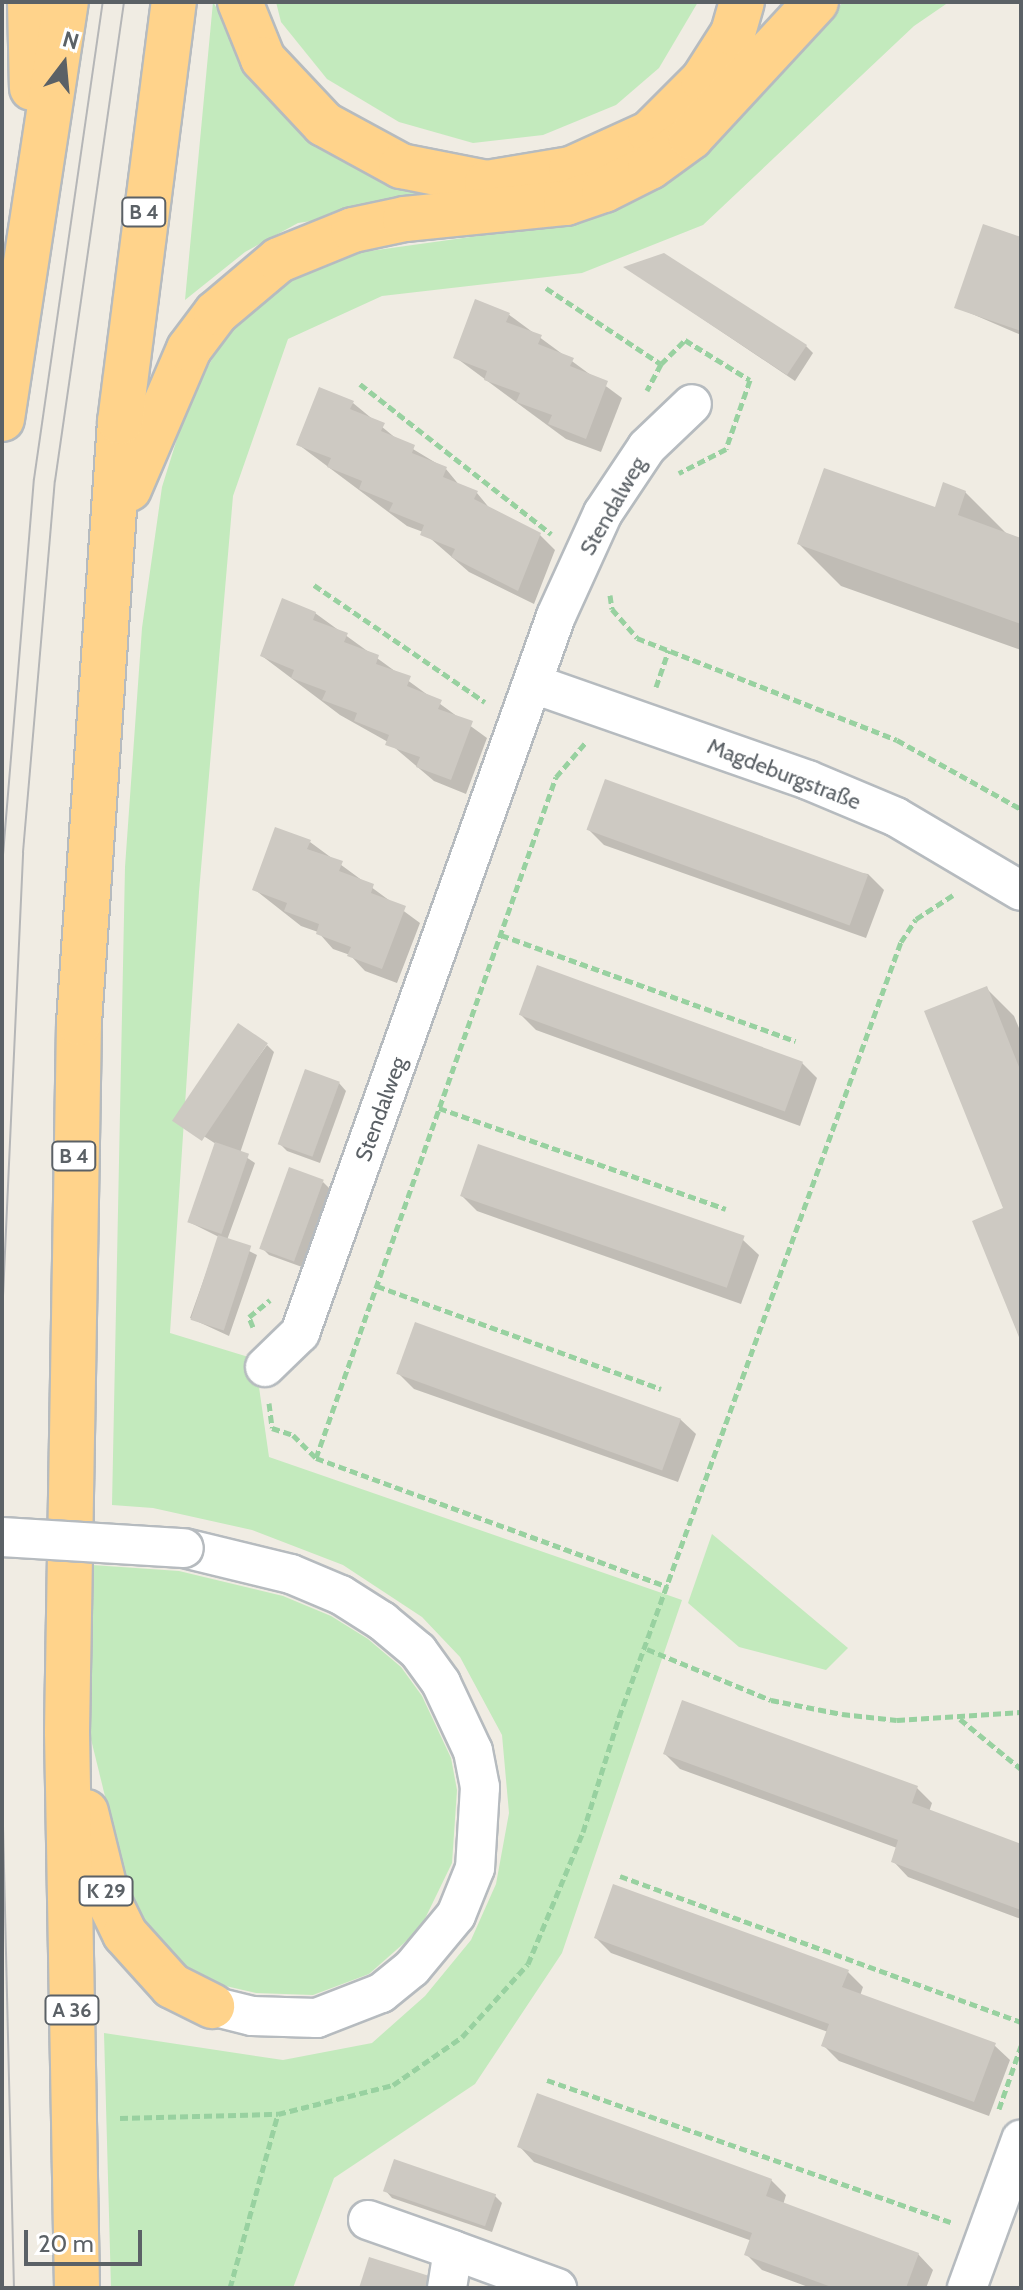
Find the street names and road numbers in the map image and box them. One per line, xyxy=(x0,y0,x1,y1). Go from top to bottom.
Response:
road number: B 4 xyxy=(120,196,168,228)
street label: Stendalweg xyxy=(574,452,652,560)
street label: Magdeburgstraße xyxy=(704,733,864,815)
street label: Stendalweg xyxy=(350,1053,412,1165)
road number: B 4 xyxy=(50,1140,98,1172)
road number: K 29 xyxy=(78,1875,134,1907)
road number: A 36 xyxy=(44,1994,100,2026)

